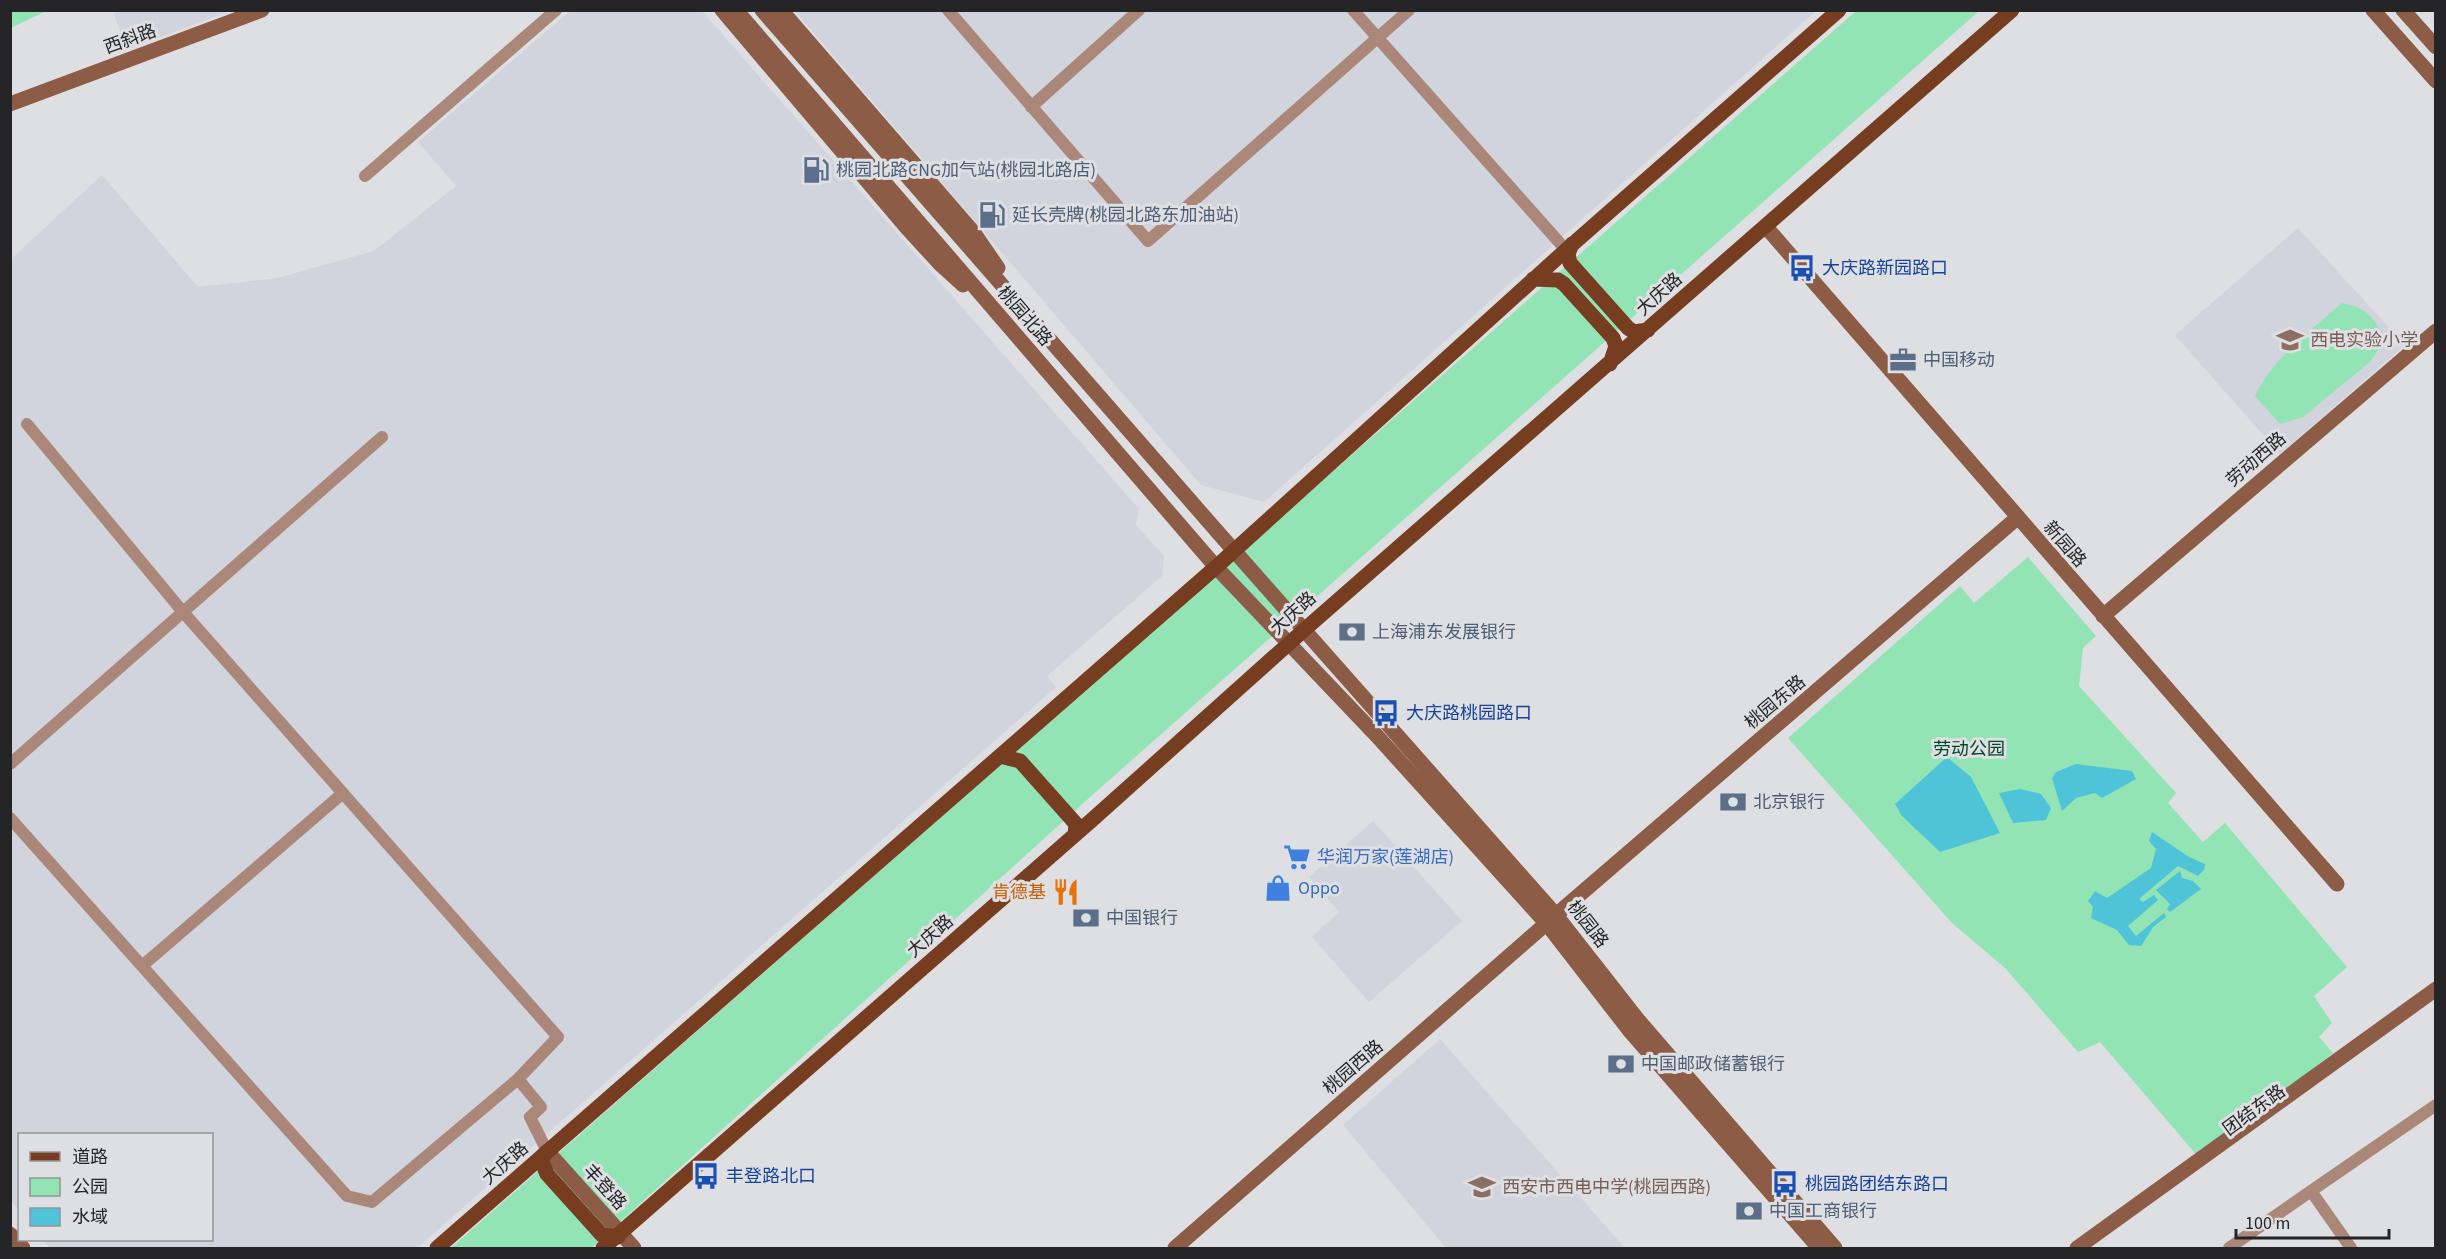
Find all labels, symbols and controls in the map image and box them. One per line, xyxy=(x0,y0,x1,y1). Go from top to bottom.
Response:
street label: 西斜路 xyxy=(101,18,160,60)
fuel station icon: 桃园北路CNG加气站(桃园北路店) xyxy=(801,155,831,185)
place label: 桃园北路CNG加气站(桃园北路店) xyxy=(836,158,1096,183)
fuel station icon: 延长壳牌(桃园北路东加油站) xyxy=(977,200,1007,230)
place label: 延长壳牌(桃园北路东加油站) xyxy=(1012,203,1239,228)
bus stop icon: 大庆路新园路口 xyxy=(1787,253,1817,283)
place label: 大庆路新园路口 xyxy=(1822,256,1948,281)
street label: 大庆路 xyxy=(1631,267,1688,322)
street label: 桃园北路 xyxy=(992,281,1058,352)
school or university icon: 西电实验小学 xyxy=(2275,325,2305,355)
place label: 西电实验小学 xyxy=(2310,328,2418,353)
office icon: 中国移动 xyxy=(1888,345,1918,375)
place label: 中国移动 xyxy=(1923,348,1995,373)
street label: 劳动西路 xyxy=(2221,426,2292,492)
street label: 新园路 xyxy=(2037,516,2092,573)
street label: 大庆路 xyxy=(1265,586,1322,641)
bank icon: 上海浦东发展银行 xyxy=(1337,617,1367,647)
place label: 上海浦东发展银行 xyxy=(1372,620,1516,645)
street label: 桃园东路 xyxy=(1740,670,1811,735)
bus stop icon: 大庆路桃园路口 xyxy=(1371,698,1401,728)
place label: 大庆路桃园路口 xyxy=(1406,701,1532,726)
park label: 劳动公园 xyxy=(1933,737,2005,762)
bank icon: 北京银行 xyxy=(1718,787,1748,817)
place label: 北京银行 xyxy=(1753,790,1825,815)
supermarket icon: 华润万家(莲湖店) xyxy=(1282,842,1312,872)
place label: 华润万家(莲湖店) xyxy=(1317,845,1454,870)
shop icon: Oppo xyxy=(1263,873,1293,903)
place label: Oppo xyxy=(1298,876,1340,901)
restaurant icon: 肯德基 xyxy=(1051,877,1081,907)
place label: 肯德基 xyxy=(992,880,1046,905)
street label: 桃园路 xyxy=(1561,895,1614,953)
bank icon: 中国银行 xyxy=(1071,903,1101,933)
place label: 中国银行 xyxy=(1106,906,1178,931)
street label: 大庆路 xyxy=(902,909,959,964)
street label: 桃园西路 xyxy=(1318,1034,1389,1100)
bank icon: 中国邮政储蓄银行 xyxy=(1606,1049,1636,1079)
place label: 中国邮政储蓄银行 xyxy=(1641,1052,1785,1077)
street label: 团结东路 xyxy=(2218,1079,2291,1142)
legend xyxy=(18,1133,213,1241)
street label: 大庆路 xyxy=(477,1136,534,1191)
text: 道路 xyxy=(72,1145,108,1170)
street label: 丰登路 xyxy=(577,1159,632,1216)
bus stop icon: 丰登路北口 xyxy=(691,1161,721,1191)
place label: 丰登路北口 xyxy=(726,1164,816,1189)
bus stop icon: 桃园路团结东路口 xyxy=(1770,1169,1800,1199)
school or university icon: 西安市西电中学(桃园西路) xyxy=(1467,1172,1497,1202)
place label: 桃园路团结东路口 xyxy=(1805,1172,1949,1197)
text: 公园 xyxy=(72,1175,108,1200)
place label: 西安市西电中学(桃园西路) xyxy=(1502,1175,1711,1200)
bank icon: 中国工商银行 xyxy=(1734,1196,1764,1226)
place label: 中国工商银行 xyxy=(1769,1199,1877,1224)
scale bar xyxy=(2236,1202,2389,1240)
text: 水域 xyxy=(72,1205,108,1230)
text: 100 m xyxy=(2245,1211,2290,1236)

